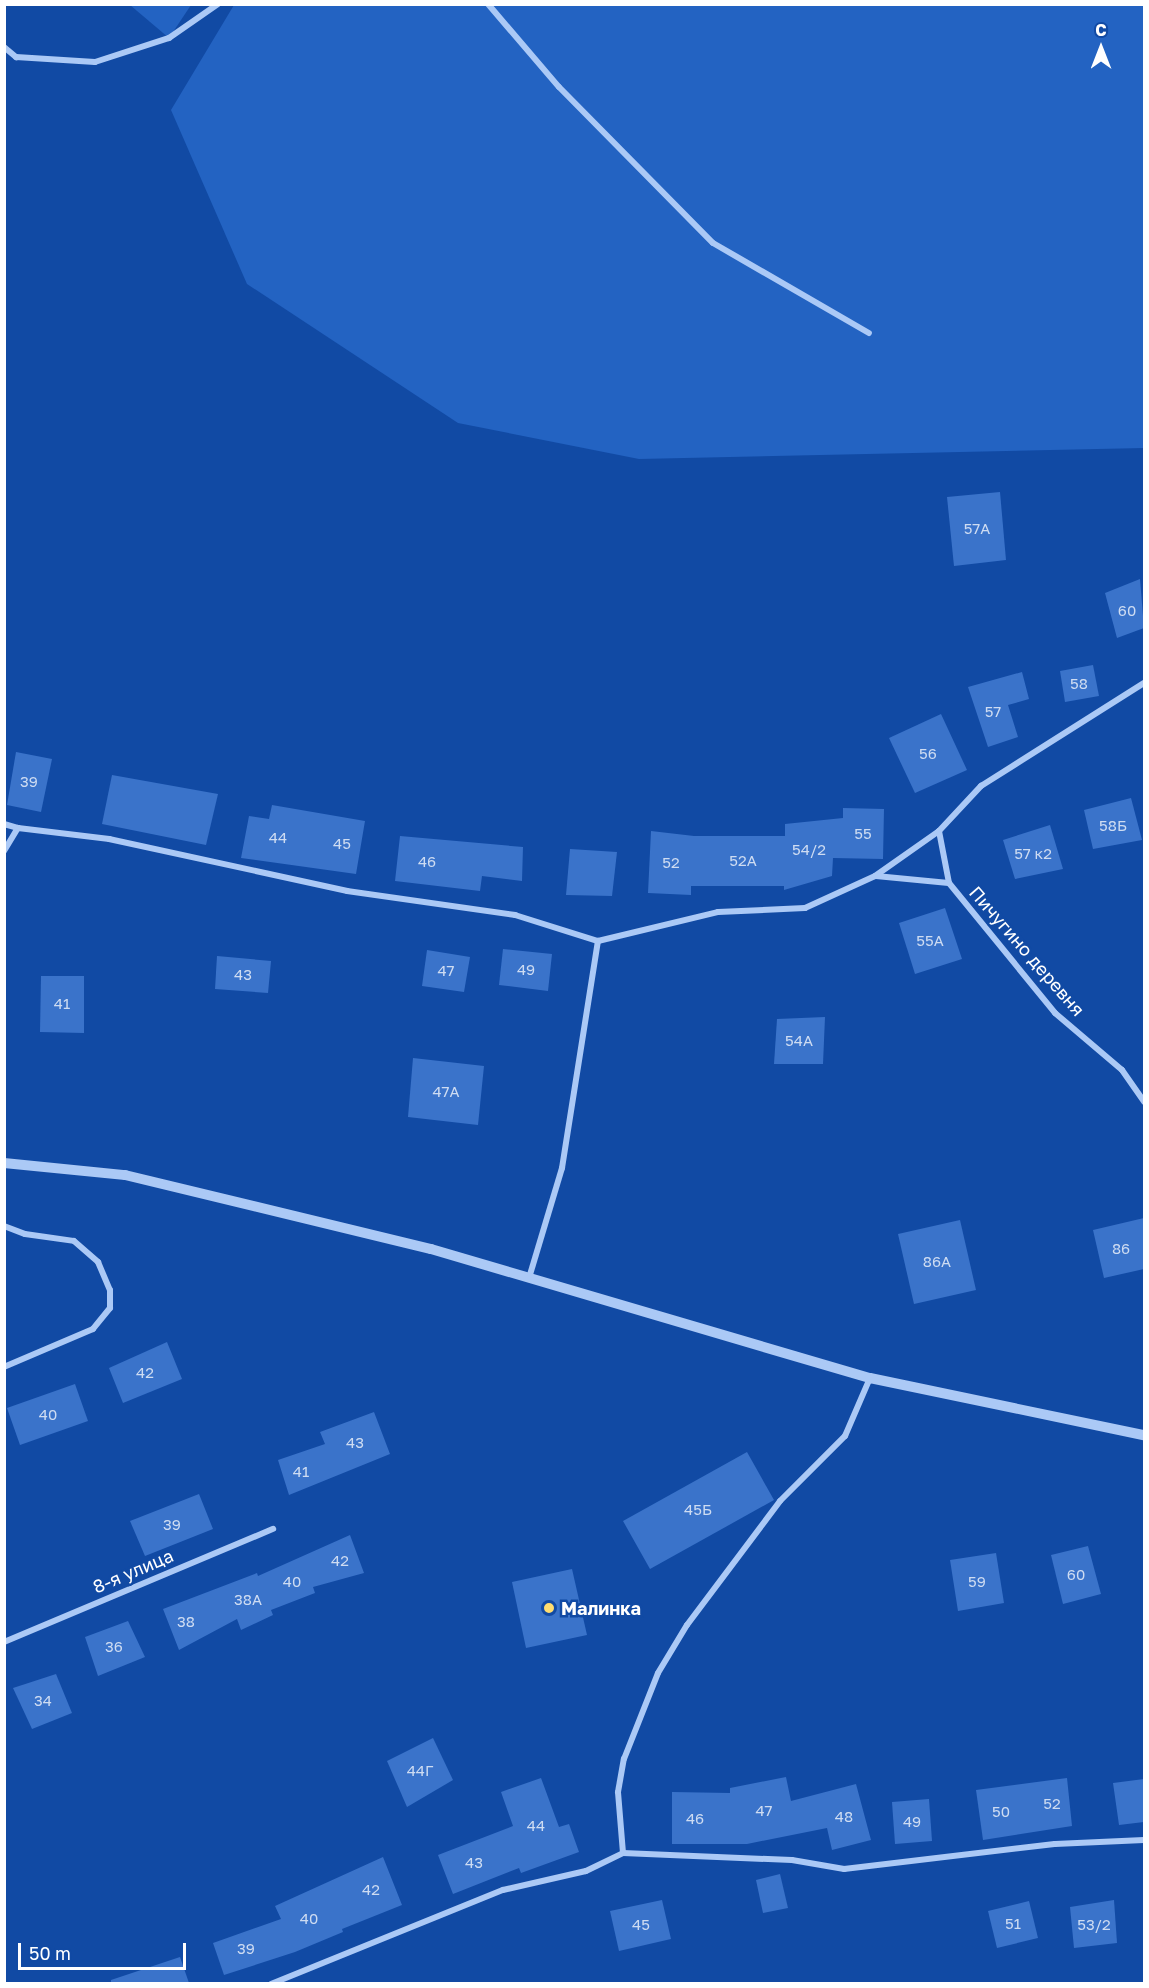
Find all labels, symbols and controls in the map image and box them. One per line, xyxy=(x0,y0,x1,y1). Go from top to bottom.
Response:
north arrow xyxy=(1071,18,1131,78)
text: С xyxy=(1095,20,1107,40)
house number: 57А xyxy=(964,520,990,538)
house number: 60 xyxy=(1118,602,1136,620)
house number: 58 xyxy=(1070,675,1088,693)
house number: 57 xyxy=(985,703,1001,721)
house number: 56 xyxy=(919,745,937,763)
house number: 39 xyxy=(20,773,38,791)
house number: 58Б xyxy=(1099,817,1127,835)
house number: 55 xyxy=(854,825,872,843)
house number: 44 xyxy=(269,829,287,847)
house number: 45 xyxy=(333,835,351,853)
house number: 54/2 xyxy=(792,841,826,859)
house number: 57 к2 xyxy=(1014,845,1052,863)
house number: 52А xyxy=(729,852,757,870)
house number: 46 xyxy=(418,853,436,871)
house number: 52 xyxy=(662,854,680,872)
street label: Пичугино деревня xyxy=(965,882,1089,1020)
house number: 55А xyxy=(916,932,944,950)
house number: 49 xyxy=(517,961,535,979)
house number: 47 xyxy=(437,962,455,980)
house number: 43 xyxy=(234,966,252,984)
house number: 41 xyxy=(54,995,70,1013)
house number: 54А xyxy=(785,1032,813,1050)
house number: 47А xyxy=(432,1083,460,1101)
house number: 86 xyxy=(1112,1240,1130,1258)
house number: 86А xyxy=(923,1253,951,1271)
house number: 42 xyxy=(136,1364,154,1382)
house number: 40 xyxy=(39,1406,57,1424)
house number: 43 xyxy=(346,1434,364,1452)
house number: 41 xyxy=(293,1463,309,1481)
house number: 45Б xyxy=(684,1501,712,1519)
house number: 39 xyxy=(163,1516,181,1534)
street label: 8-я улица xyxy=(90,1544,176,1598)
house number: 42 xyxy=(331,1552,349,1570)
house number: 60 xyxy=(1067,1566,1085,1584)
house number: 40 xyxy=(283,1573,301,1591)
house number: 59 xyxy=(968,1573,986,1591)
house number: 38А xyxy=(234,1591,262,1609)
place label: Малинка xyxy=(561,1597,641,1619)
marker: Малинка xyxy=(542,1601,556,1615)
house number: 38 xyxy=(177,1613,195,1631)
house number: 36 xyxy=(105,1638,123,1656)
house number: 34 xyxy=(34,1692,52,1710)
house number: 44Г xyxy=(407,1762,433,1780)
house number: 52 xyxy=(1043,1795,1061,1813)
house number: 47 xyxy=(755,1802,773,1820)
house number: 50 xyxy=(992,1803,1010,1821)
house number: 48 xyxy=(835,1808,853,1826)
house number: 46 xyxy=(686,1810,704,1828)
house number: 49 xyxy=(903,1813,921,1831)
house number: 44 xyxy=(527,1817,545,1835)
house number: 43 xyxy=(465,1854,483,1872)
house number: 42 xyxy=(362,1881,380,1899)
house number: 40 xyxy=(300,1910,318,1928)
house number: 51 xyxy=(1005,1915,1021,1933)
house number: 45 xyxy=(632,1916,650,1934)
house number: 53/2 xyxy=(1077,1916,1111,1934)
scale bar xyxy=(21,1931,189,1969)
house number: 39 xyxy=(237,1940,255,1958)
text: 50 m xyxy=(29,1942,71,1964)

